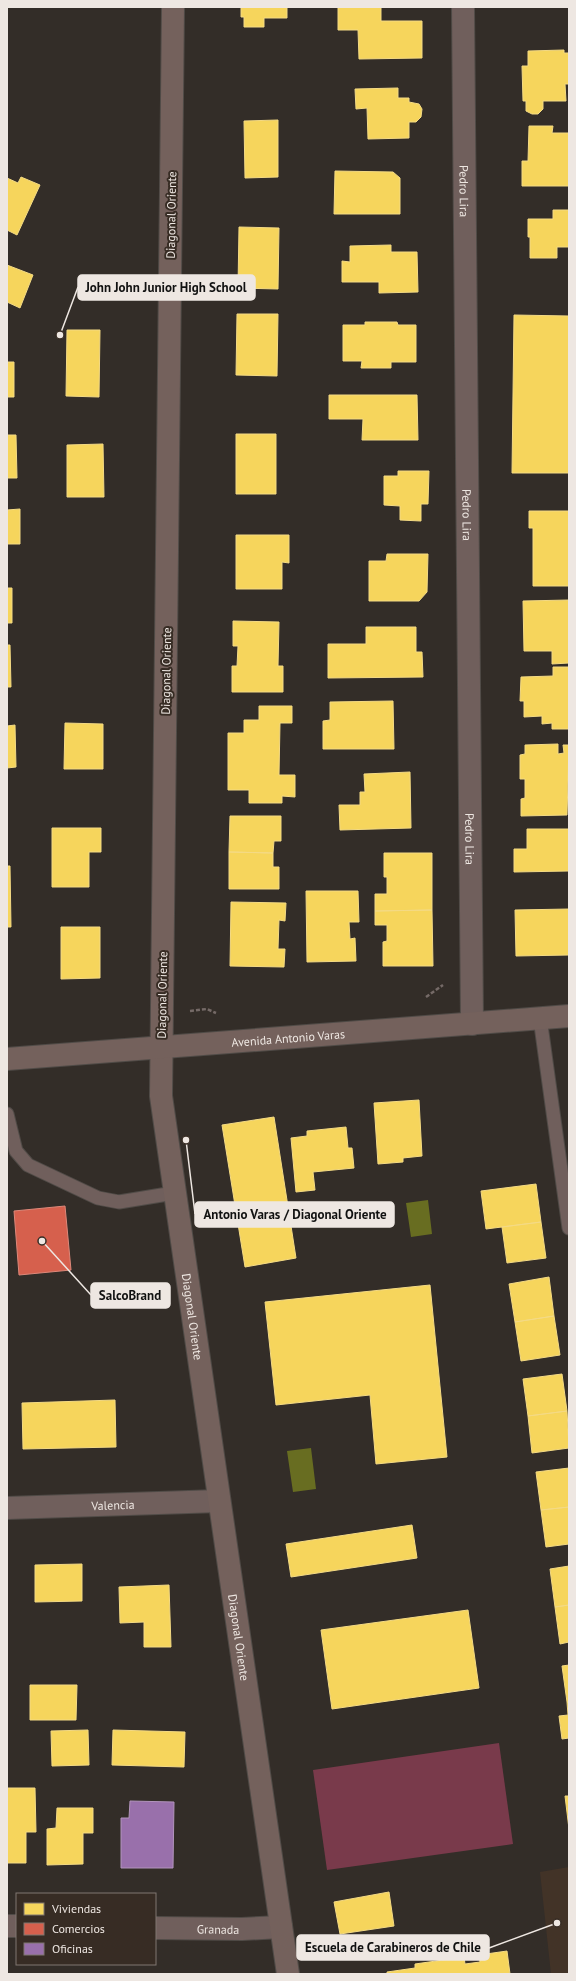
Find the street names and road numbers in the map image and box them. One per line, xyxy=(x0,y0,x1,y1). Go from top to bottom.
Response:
street label: Pedro Lira xyxy=(457,165,472,217)
street label: Diagonal Oriente xyxy=(163,171,179,259)
street label: Pedro Lira xyxy=(460,489,475,541)
street label: Diagonal Oriente xyxy=(158,627,174,715)
street label: Pedro Lira xyxy=(463,813,478,865)
street label: Diagonal Oriente xyxy=(154,951,170,1039)
street label: Avenida Antonio Varas xyxy=(231,1026,345,1049)
street label: Diagonal Oriente xyxy=(179,1272,207,1361)
street label: Valencia xyxy=(90,1496,135,1513)
street label: Diagonal Oriente xyxy=(226,1593,253,1682)
street label: Granada xyxy=(197,1921,239,1936)

